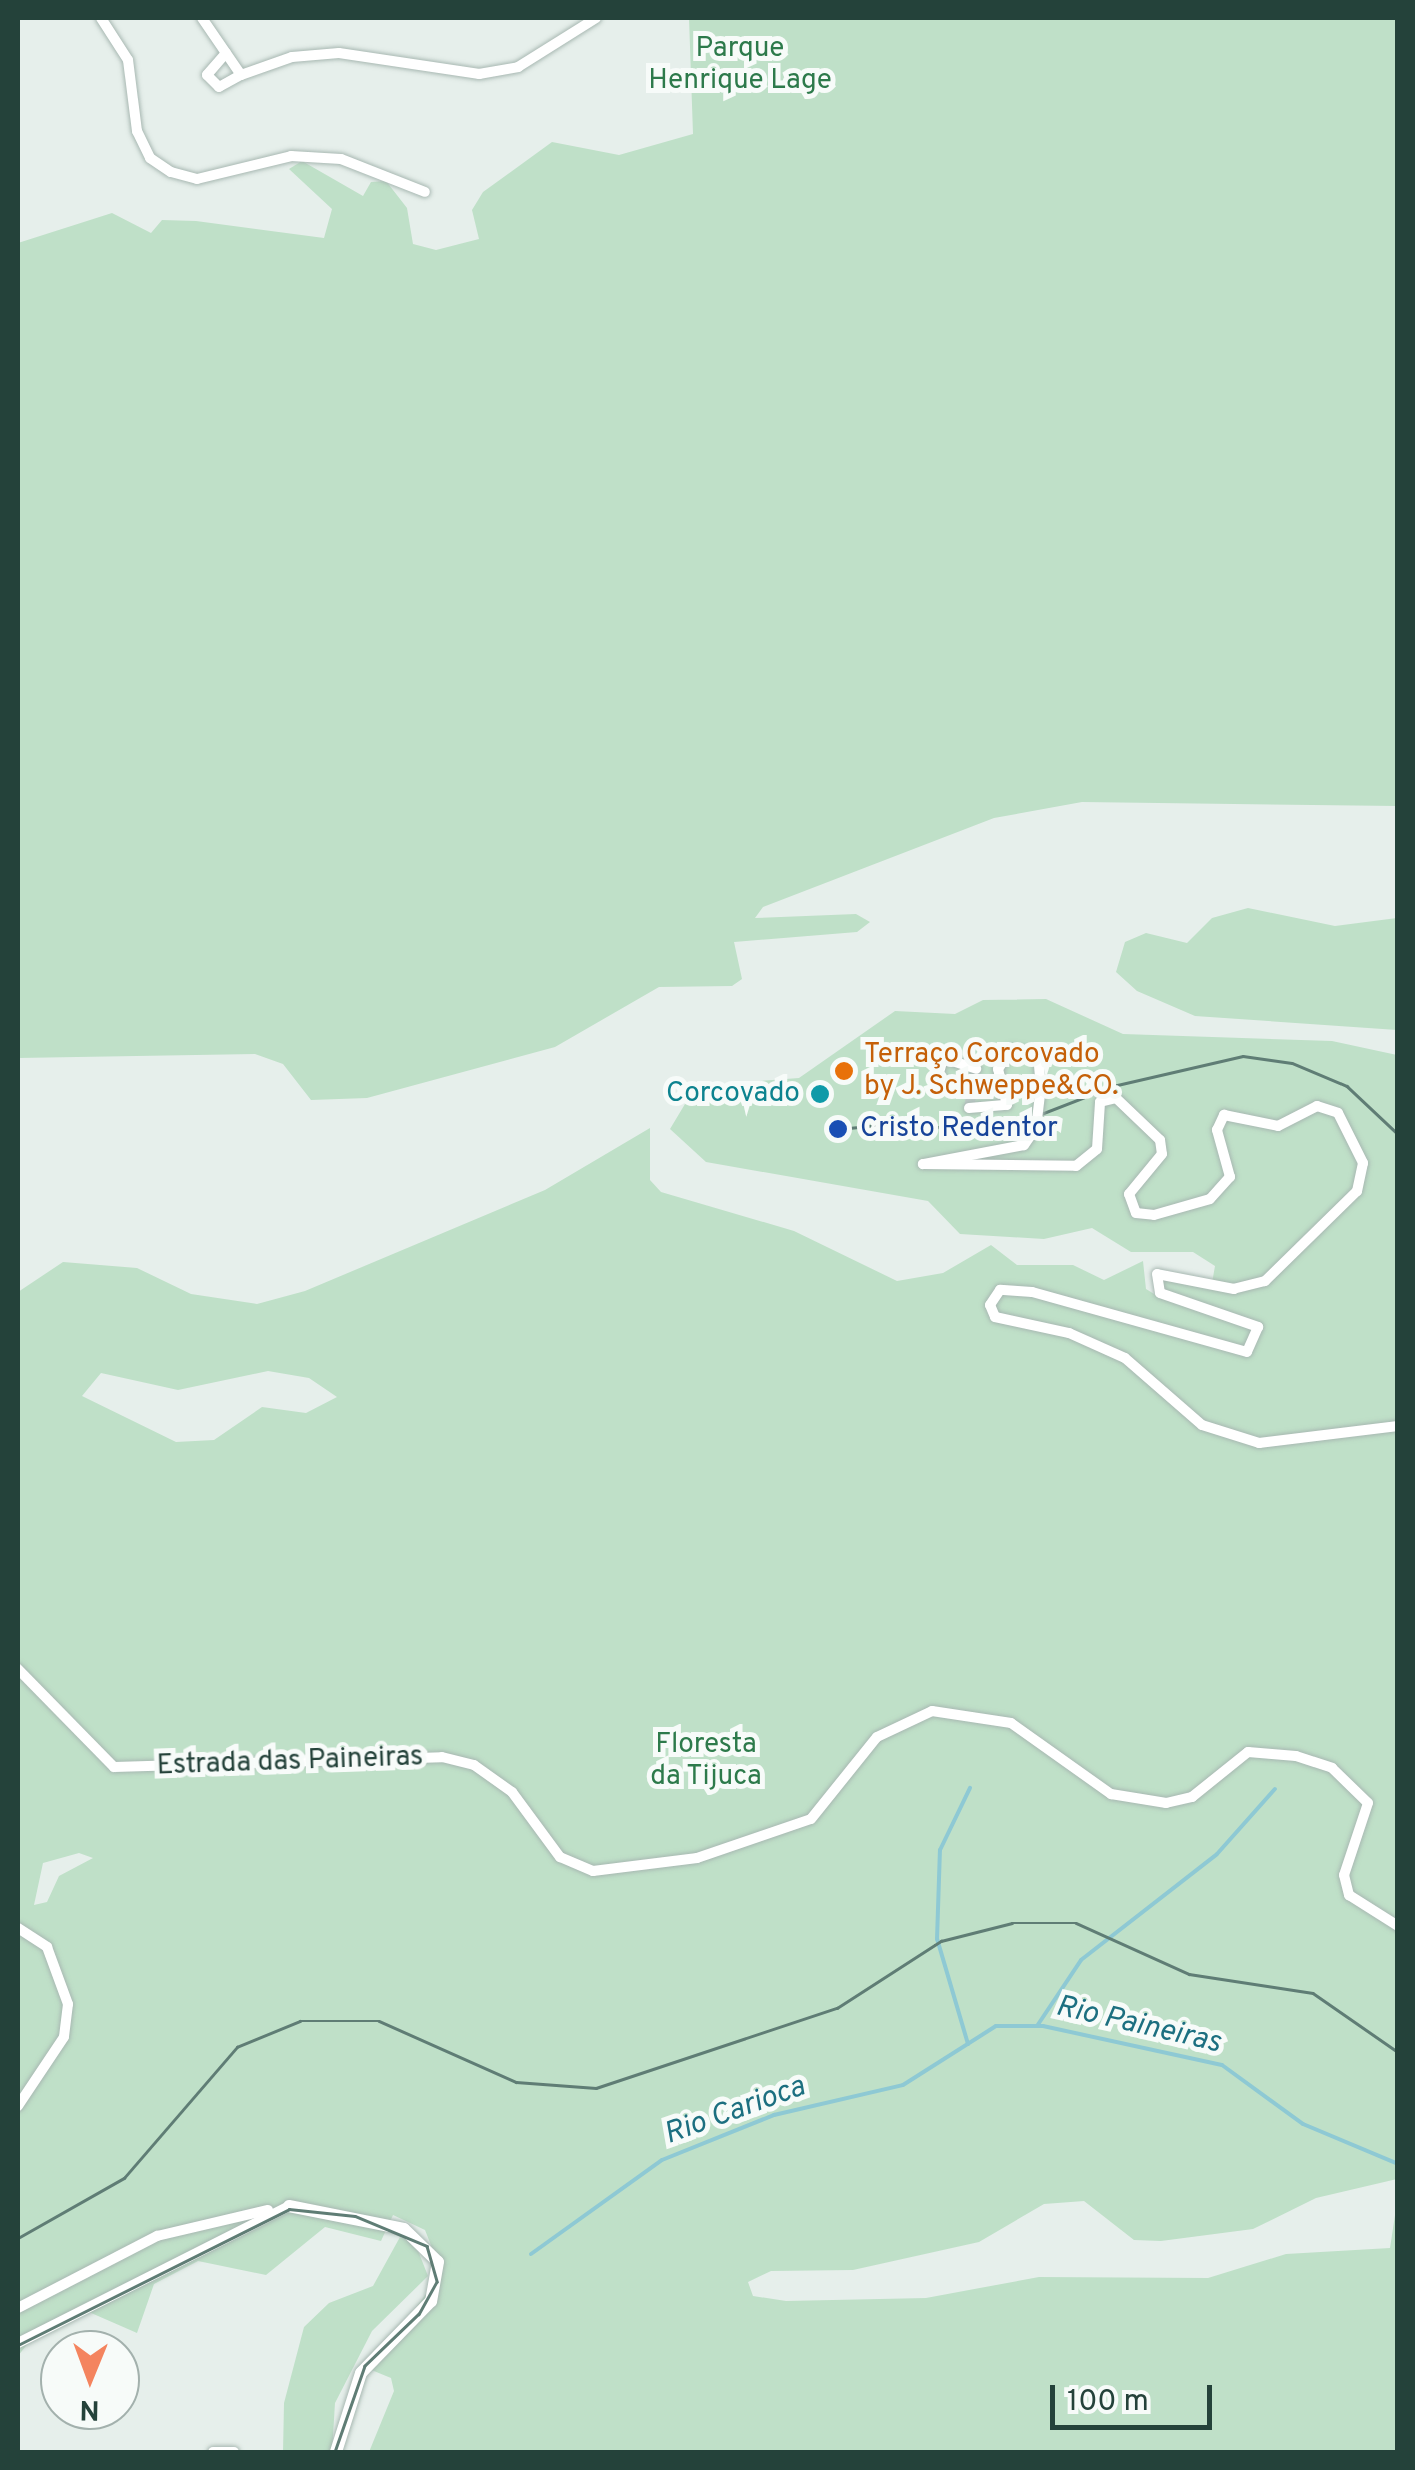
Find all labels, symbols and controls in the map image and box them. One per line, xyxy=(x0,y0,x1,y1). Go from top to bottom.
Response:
park label: Parque Henrique Lage xyxy=(648,32,832,98)
place label: Terraço Corcovado by J. Schweppe&CO. xyxy=(864,1038,1118,1104)
marker: Terraço Corcovado by J. Schweppe&CO. xyxy=(833,1060,855,1082)
place label: Corcovado xyxy=(666,1077,800,1111)
marker: Corcovado xyxy=(809,1083,831,1105)
place label: Cristo Redentor xyxy=(860,1112,1058,1146)
marker: Cristo Redentor xyxy=(825,1116,851,1142)
park label: Floresta da Tijuca xyxy=(650,1728,762,1794)
street label: Estrada das Paineiras xyxy=(156,1741,424,1783)
water label: Rio Paineiras xyxy=(1052,1990,1224,2062)
water label: Rio Carioca xyxy=(659,2070,811,2154)
north arrow xyxy=(40,2330,140,2430)
scale bar xyxy=(1055,2365,1218,2427)
text: 100 m xyxy=(1067,2384,1149,2421)
text: N xyxy=(79,2390,100,2426)

